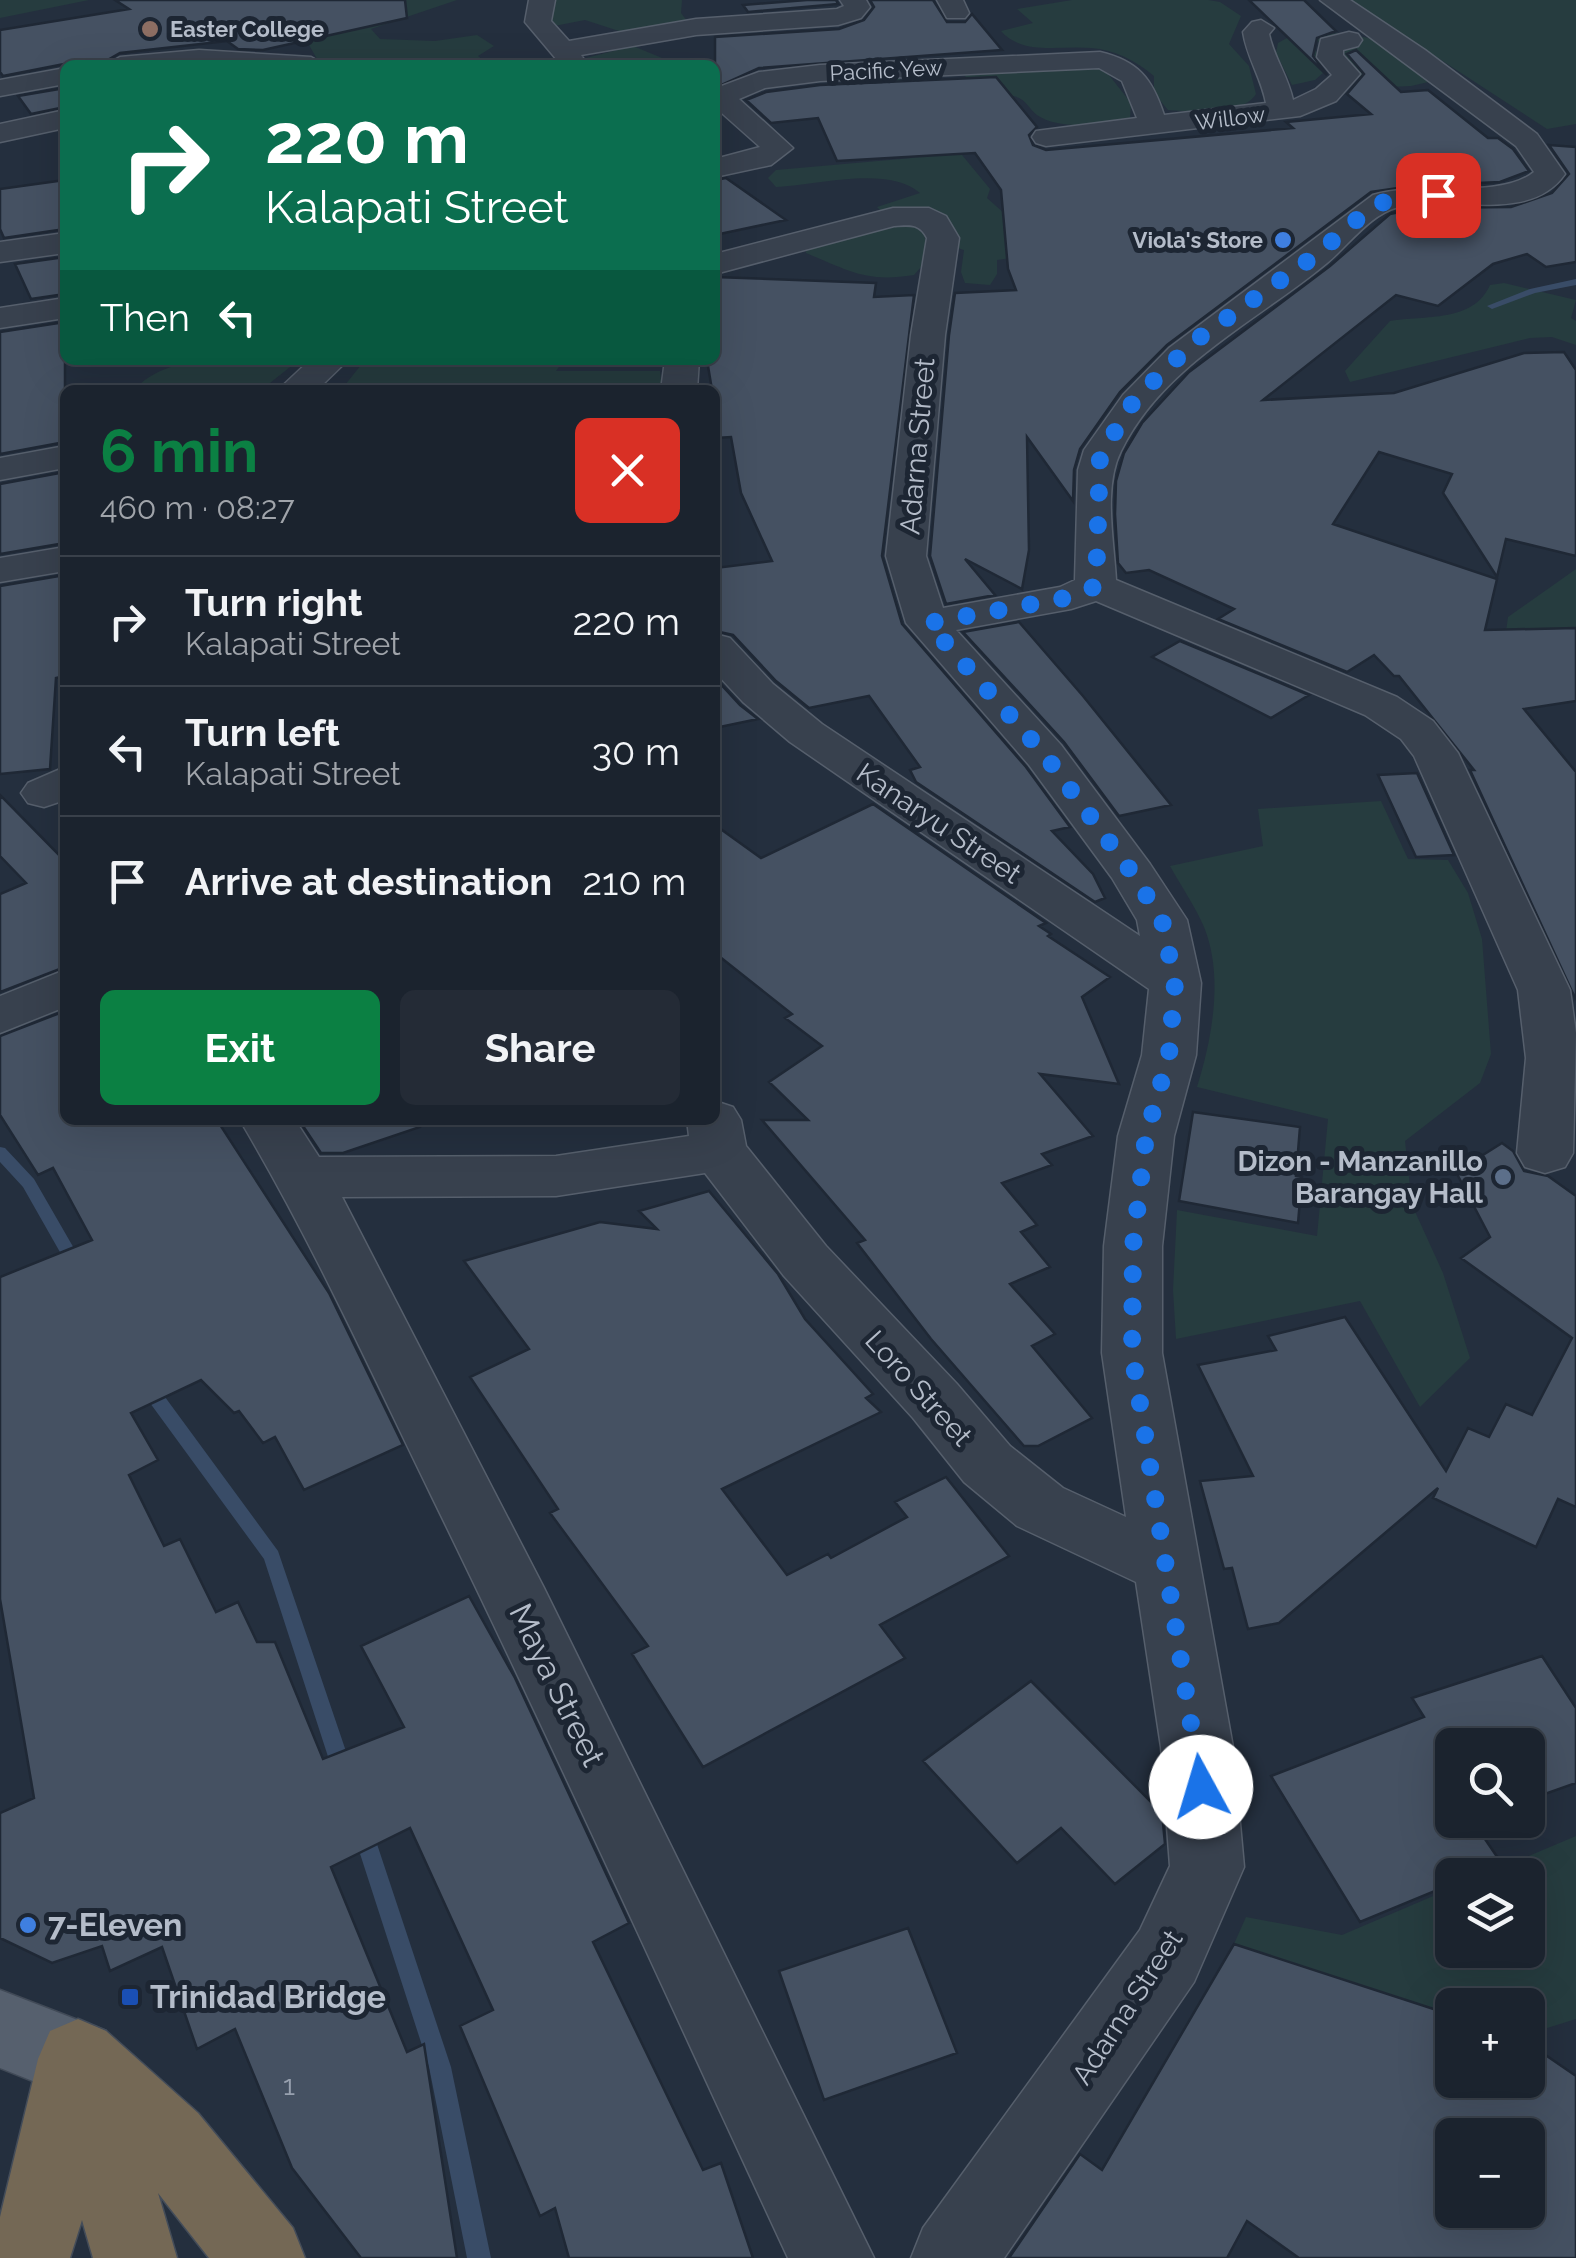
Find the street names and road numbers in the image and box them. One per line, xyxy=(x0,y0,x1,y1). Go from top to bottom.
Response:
street label: Pacific Yew xyxy=(829,54,943,86)
street label: Willow xyxy=(1193,101,1267,135)
street label: Adarna Street xyxy=(893,356,942,536)
street label: Kanaryu Street xyxy=(850,756,1028,891)
street label: Loro Street xyxy=(858,1324,979,1453)
street label: Maya Street xyxy=(502,1598,613,1772)
street label: Adarna Street xyxy=(1065,1923,1190,2091)

